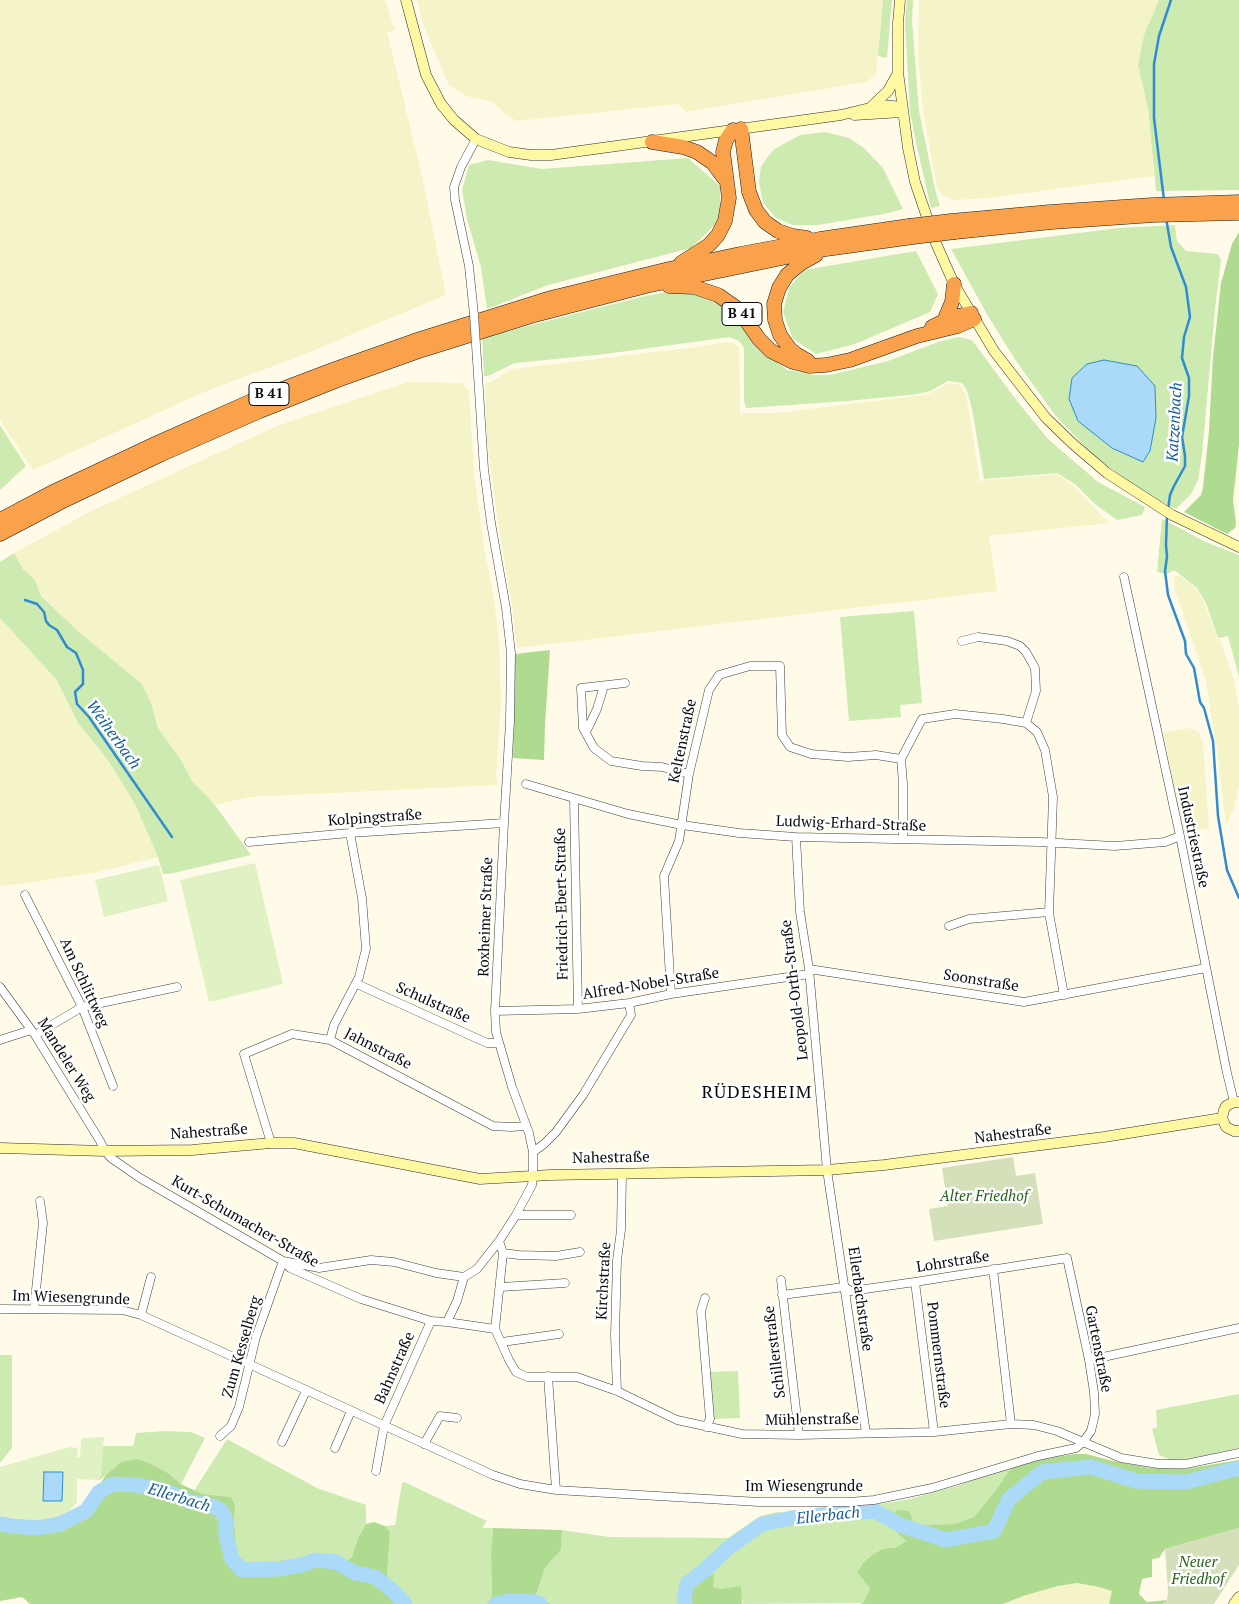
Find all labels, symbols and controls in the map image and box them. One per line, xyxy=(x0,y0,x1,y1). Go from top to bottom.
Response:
road number: B 41 xyxy=(722,302,762,326)
road number: B 41 xyxy=(249,382,289,406)
water label: Katzenbach xyxy=(1163,382,1187,462)
water label: Weiherbach xyxy=(82,697,144,773)
street label: Keltenstraße xyxy=(665,697,701,785)
street label: Industriestraße xyxy=(1173,785,1213,889)
street label: Kolpingstraße xyxy=(327,806,423,830)
street label: Ludwig-Erhard-Straße xyxy=(776,812,926,836)
street label: Friedrich-Ebert-Straße xyxy=(552,828,572,980)
street label: Roxheimer Straße xyxy=(475,857,497,977)
street label: Leopold-Orth-Straße xyxy=(777,919,813,1061)
street label: Am Schlittweg xyxy=(55,935,113,1031)
street label: Alfred-Nobel-Straße xyxy=(582,964,720,1004)
street label: Soonstraße xyxy=(942,966,1020,996)
street label: Schulstraße xyxy=(393,979,473,1027)
street label: Mandeler Weg xyxy=(33,1015,99,1105)
street label: Jahnstraße xyxy=(341,1024,415,1074)
district label: RÜDESHEIM xyxy=(700,1082,814,1104)
street label: Nahestraße xyxy=(170,1120,248,1144)
street label: Nahestraße xyxy=(973,1120,1053,1148)
street label: Nahestraße xyxy=(572,1148,650,1168)
street label: Kurt-Schumacher-Straße xyxy=(168,1172,322,1272)
park label: Alter Friedhof xyxy=(940,1188,1028,1206)
street label: Kirchstraße xyxy=(593,1241,615,1321)
street label: Ellerbachstraße xyxy=(844,1246,876,1352)
street label: Lohrstraße xyxy=(915,1247,991,1277)
street label: Im Wiesengrunde xyxy=(12,1287,130,1309)
street label: Zum Kesselberg xyxy=(219,1294,265,1400)
street label: Pommernstraße xyxy=(923,1301,953,1409)
street label: Gartenstraße xyxy=(1081,1304,1115,1394)
street label: Schillerstraße xyxy=(760,1305,790,1399)
street label: Bahnstraße xyxy=(371,1329,419,1407)
street label: Mühlenstraße xyxy=(765,1410,859,1430)
street label: Im Wiesengrunde xyxy=(745,1478,863,1496)
water label: Ellerbach xyxy=(146,1479,212,1517)
water label: Ellerbach xyxy=(795,1503,861,1529)
park label: Neuer Friedhof xyxy=(1171,1554,1225,1589)

